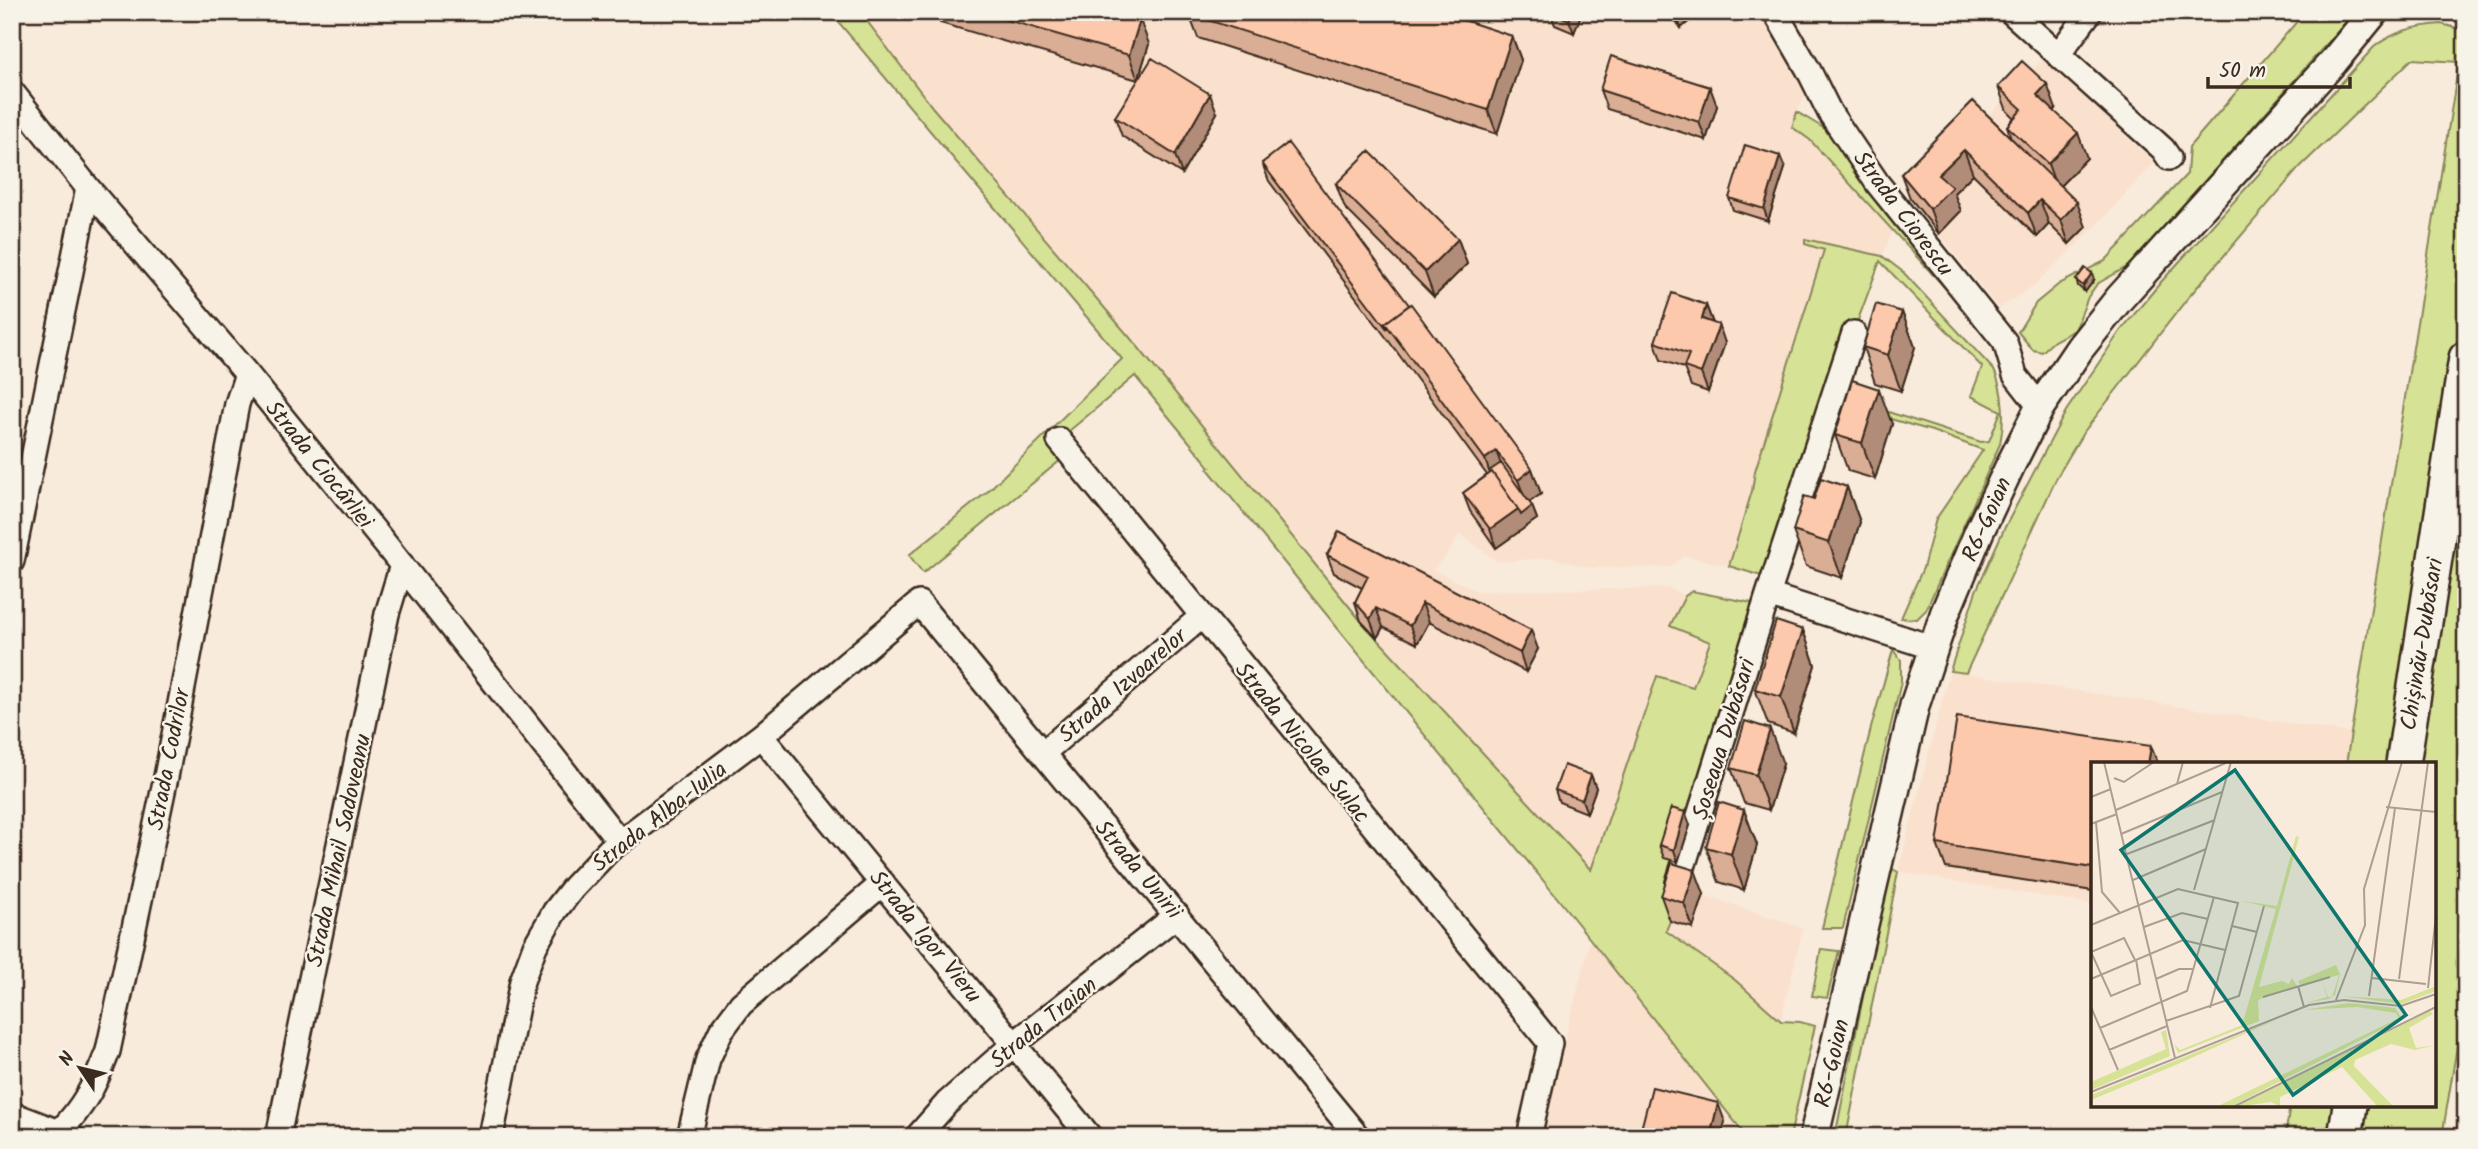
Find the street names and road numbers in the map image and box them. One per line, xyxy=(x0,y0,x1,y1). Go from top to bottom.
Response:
street label: Strada Ciorescu xyxy=(1843,144,1962,285)
street label: Strada Ciocârliei xyxy=(255,393,383,539)
street label: R6-Goian xyxy=(1953,471,2023,568)
street label: Chișinău-Dubăsari xyxy=(2392,554,2455,733)
street label: Strada Izvoarelor xyxy=(1051,619,1197,753)
street label: Șoseaua Dubăsari xyxy=(1683,653,1767,825)
street label: Strada Nicolae Sulac xyxy=(1225,655,1378,832)
street label: Strada Codrilor xyxy=(139,684,202,833)
street label: Strada Mihail Sadoveanu xyxy=(298,731,382,970)
street label: Strada Alba-Iulia xyxy=(584,753,736,882)
street label: Strada Unirii xyxy=(1085,812,1191,929)
street label: Strada Igor Vieru xyxy=(859,863,990,1012)
street label: Strada Traian xyxy=(982,969,1106,1079)
street label: R6-Goian xyxy=(1805,1016,1861,1111)

